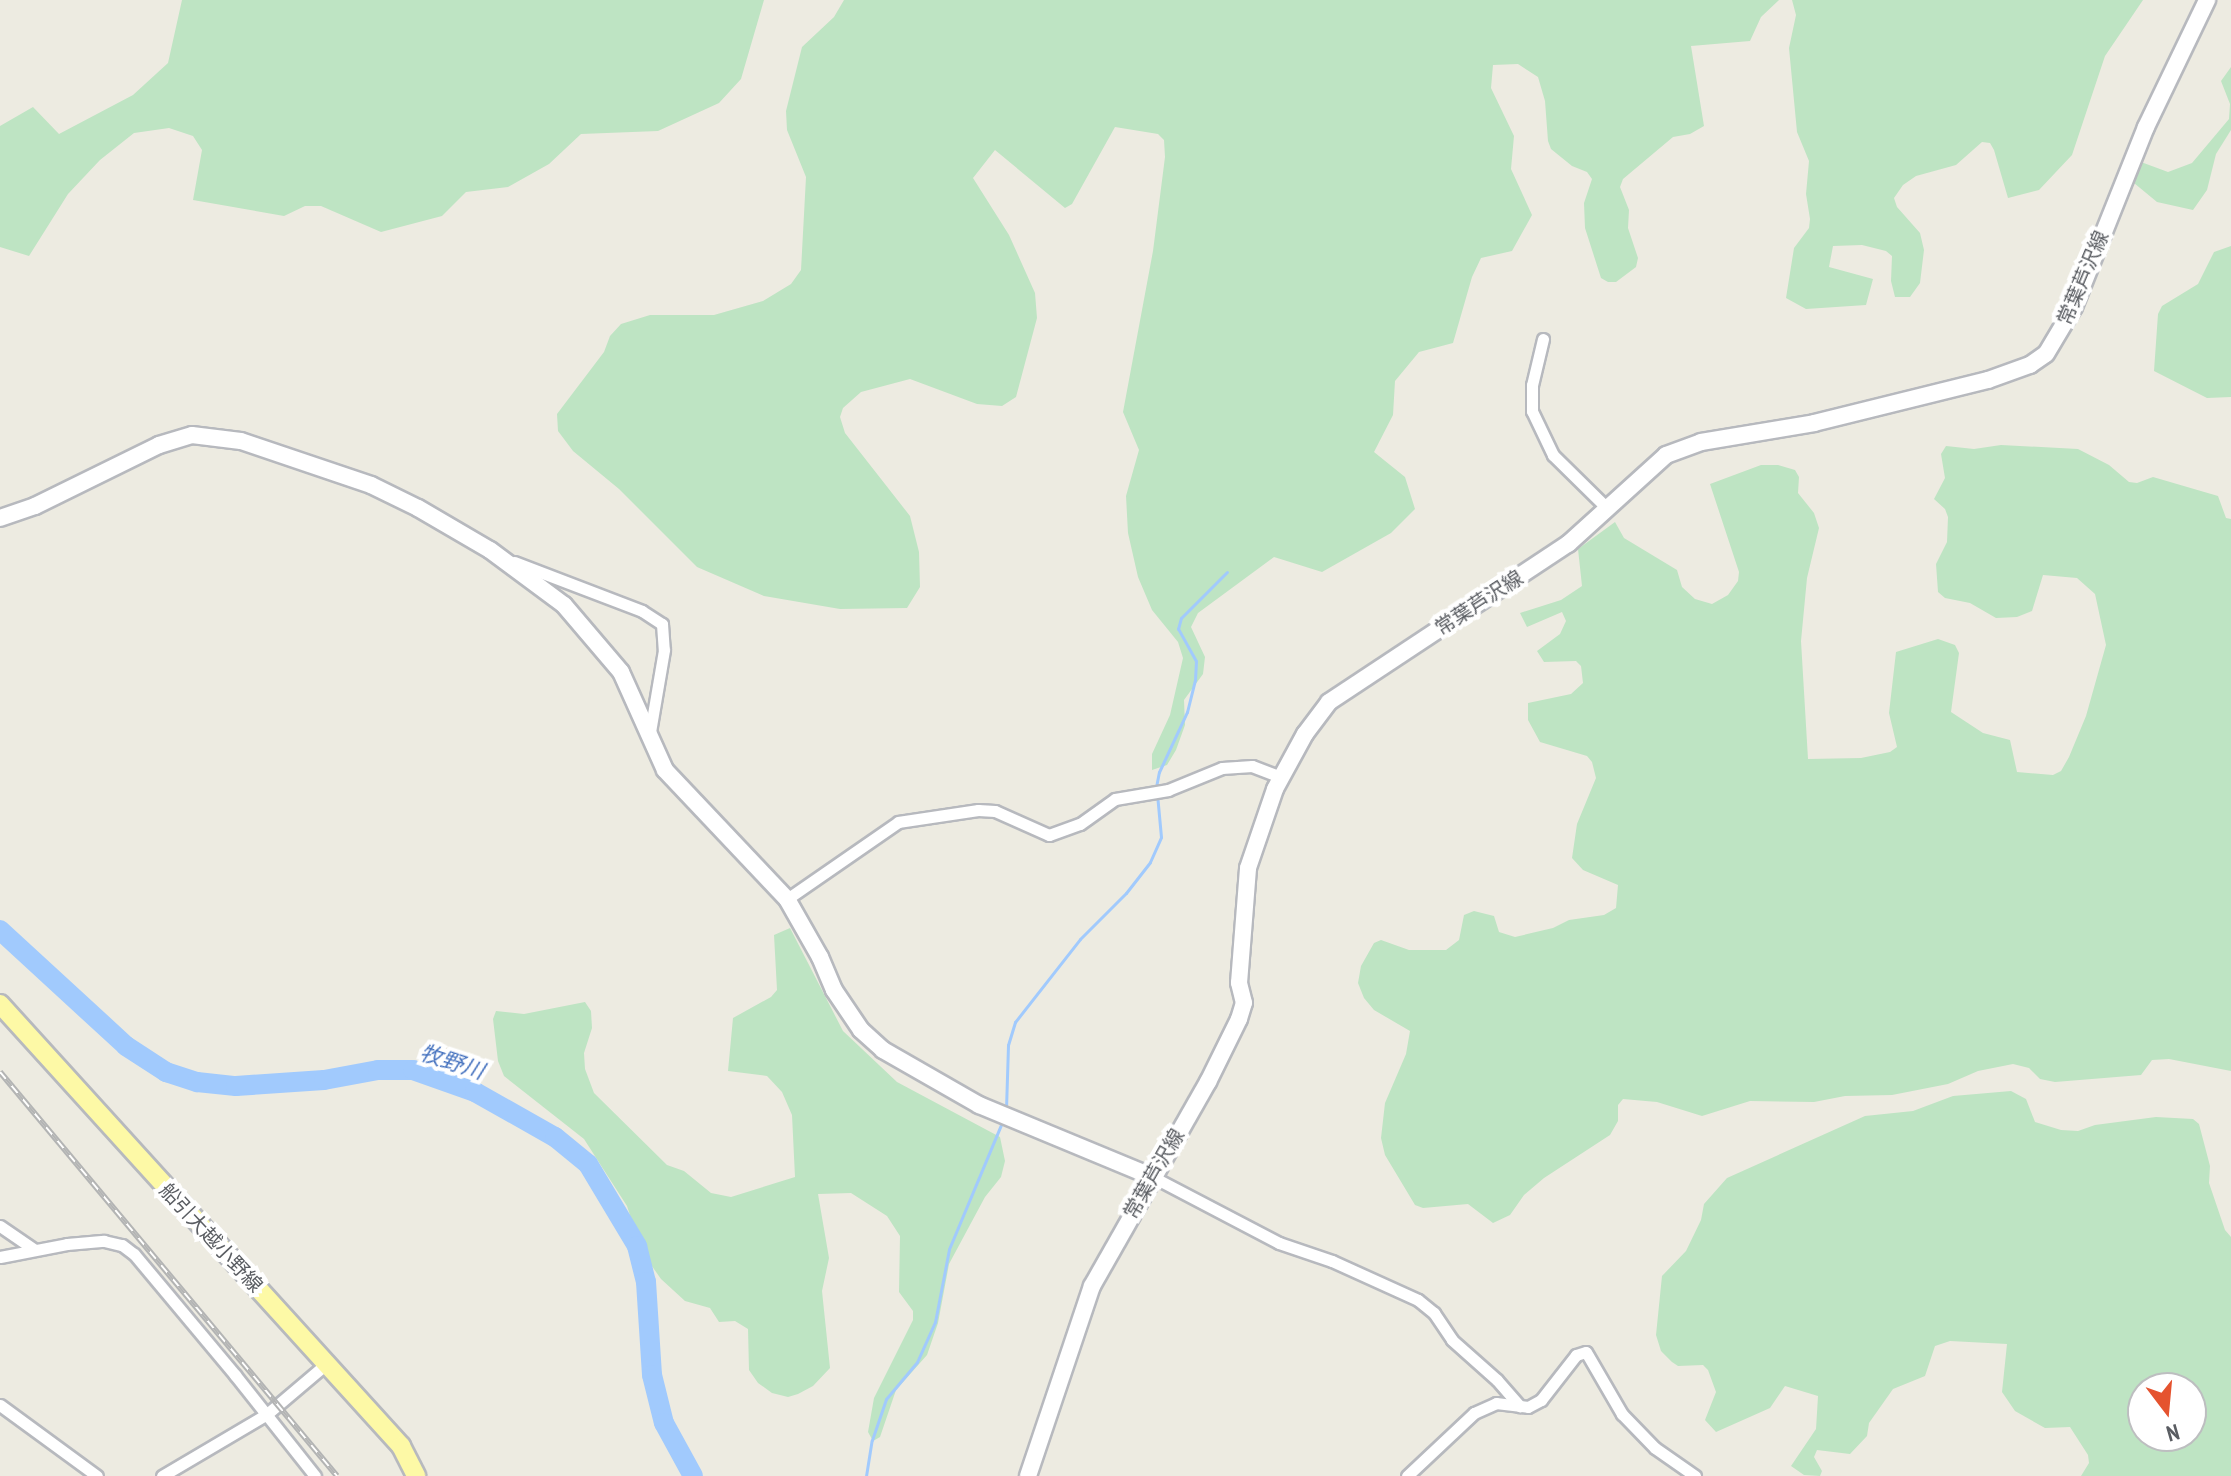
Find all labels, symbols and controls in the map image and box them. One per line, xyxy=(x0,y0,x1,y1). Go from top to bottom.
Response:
street label: 常葉芦沢線 xyxy=(2052,227,2114,329)
street label: 常葉芦沢線 xyxy=(1431,566,1527,640)
water label: 牧野川 xyxy=(417,1039,487,1085)
street label: 常葉芦沢線 xyxy=(1119,1125,1189,1223)
street label: 船引大越小野線 xyxy=(154,1179,268,1297)
north arrow xyxy=(2127,1372,2207,1452)
text: N xyxy=(2163,1418,2183,1448)

